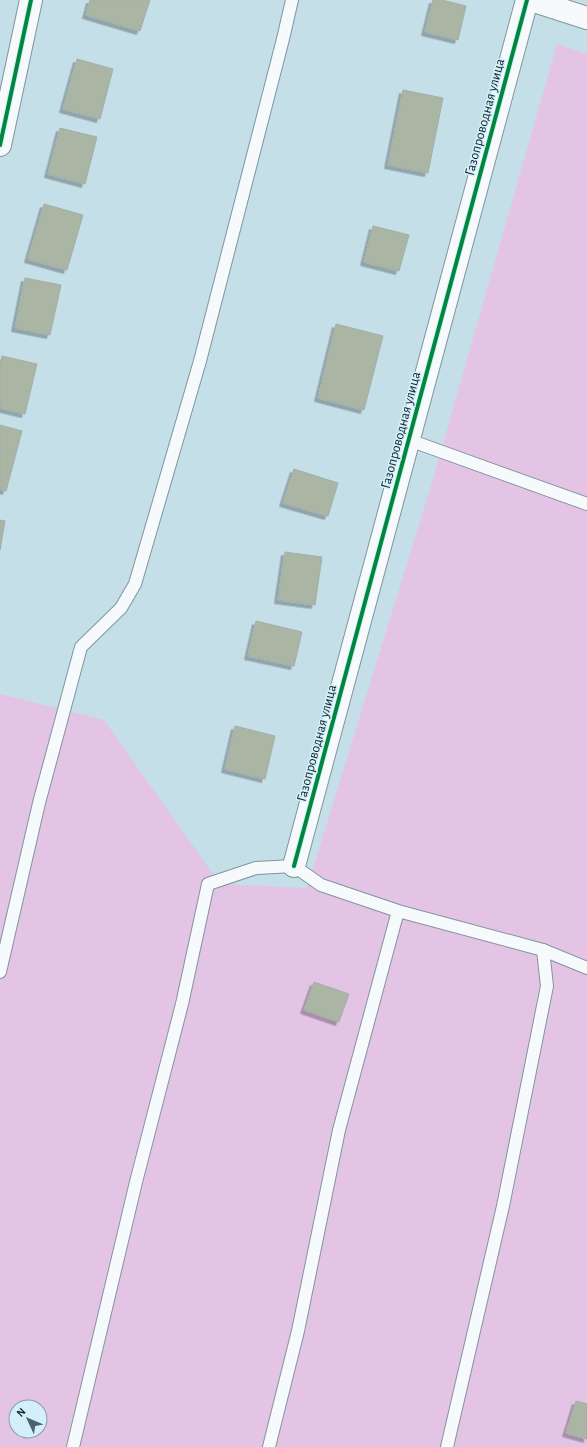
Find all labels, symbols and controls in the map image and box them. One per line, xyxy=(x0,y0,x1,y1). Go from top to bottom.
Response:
street label: Газопроводная улица xyxy=(463,57,507,177)
street label: Газопроводная улица xyxy=(379,370,423,490)
street label: Газопроводная улица xyxy=(295,683,339,803)
north arrow xyxy=(8,1399,48,1439)
text: N xyxy=(15,1406,28,1419)

